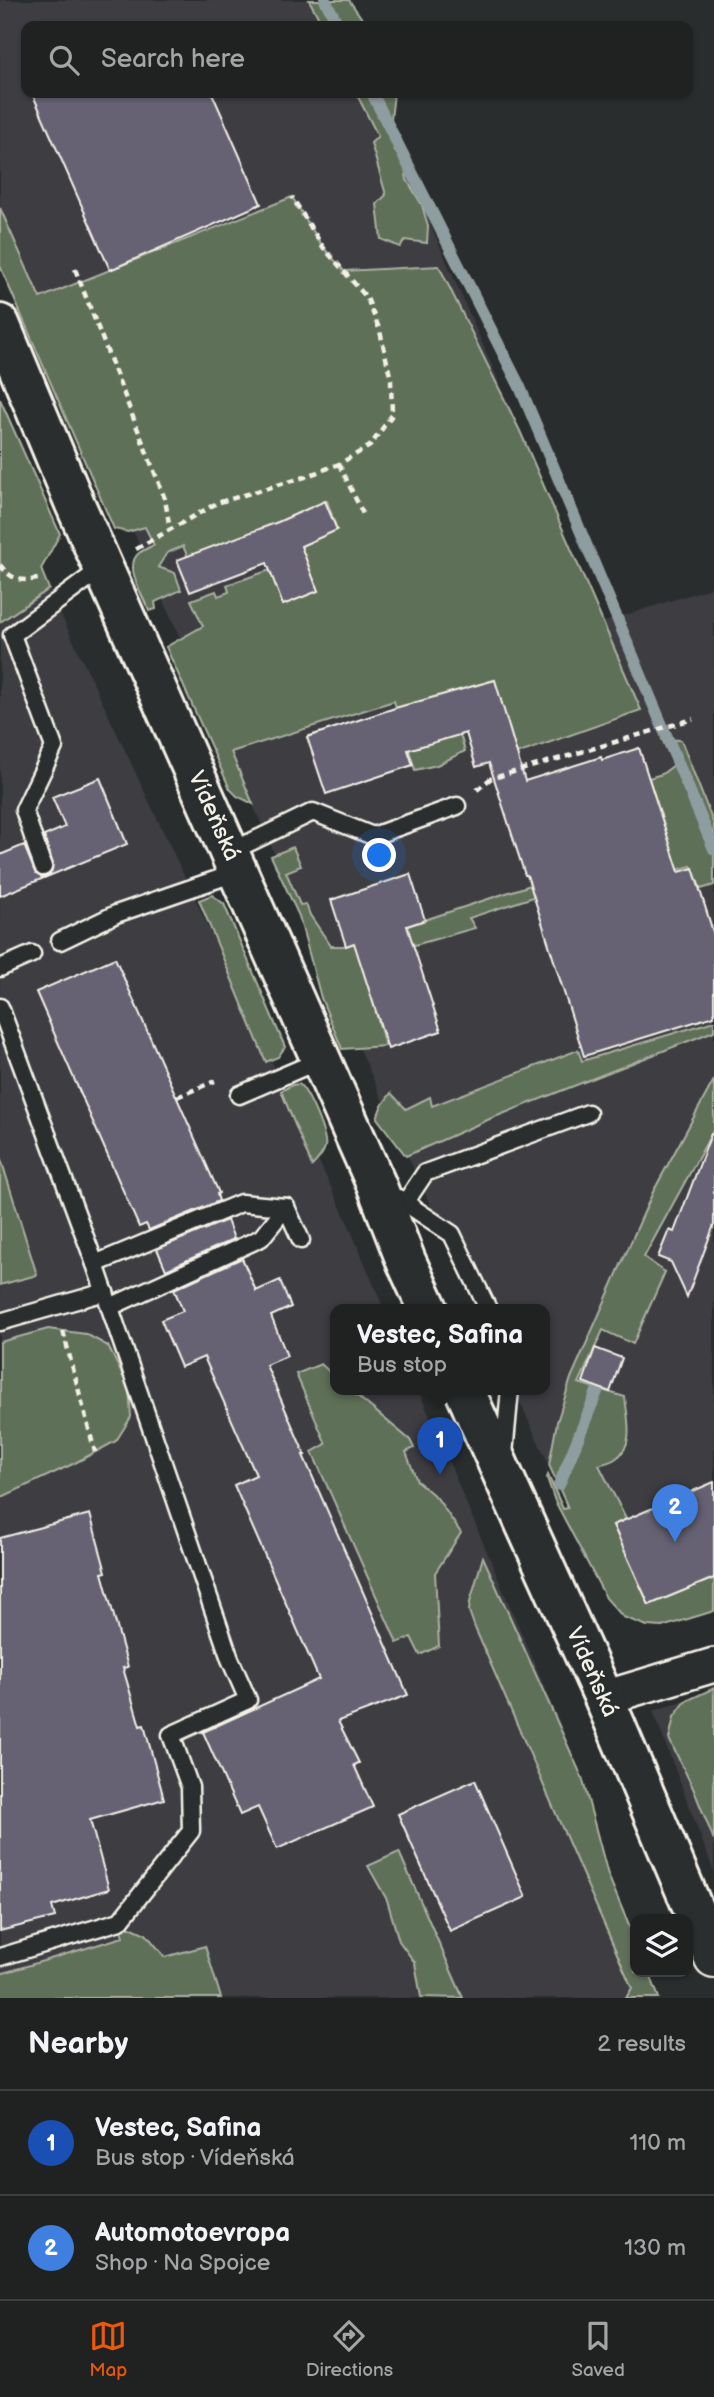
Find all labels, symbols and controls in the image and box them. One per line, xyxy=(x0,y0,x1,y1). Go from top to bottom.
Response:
search box xyxy=(21,21,693,98)
icon: search xyxy=(45,41,83,79)
text: Search here xyxy=(101,44,245,75)
street label: Vídeňská xyxy=(182,767,246,865)
your location xyxy=(362,838,396,872)
popup xyxy=(330,1304,550,1395)
text: Vestec, Safina xyxy=(357,1320,523,1351)
text: Bus stop xyxy=(357,1351,447,1379)
pin: 1 xyxy=(417,1417,463,1475)
pin: 2 xyxy=(652,1484,698,1542)
street label: Vídeňská xyxy=(560,1623,624,1721)
map controls xyxy=(630,1914,693,1977)
button: layers xyxy=(630,1914,693,1977)
text: Nearby xyxy=(28,2026,128,2062)
text: 2 results xyxy=(597,2030,686,2058)
text: Vestec, Safina xyxy=(95,2113,262,2144)
text: 1 xyxy=(46,2129,56,2157)
text: 110 m xyxy=(629,2129,686,2157)
text: Bus stop · Vídeňská xyxy=(95,2144,295,2172)
text: Automotoevropa xyxy=(95,2218,290,2249)
text: 2 xyxy=(44,2234,58,2262)
text: 130 m xyxy=(624,2234,686,2262)
text: Shop · Na Spojce xyxy=(95,2249,270,2277)
tab: Map xyxy=(89,2317,127,2382)
tab: Directions xyxy=(306,2317,393,2382)
tab: Saved xyxy=(571,2317,625,2382)

